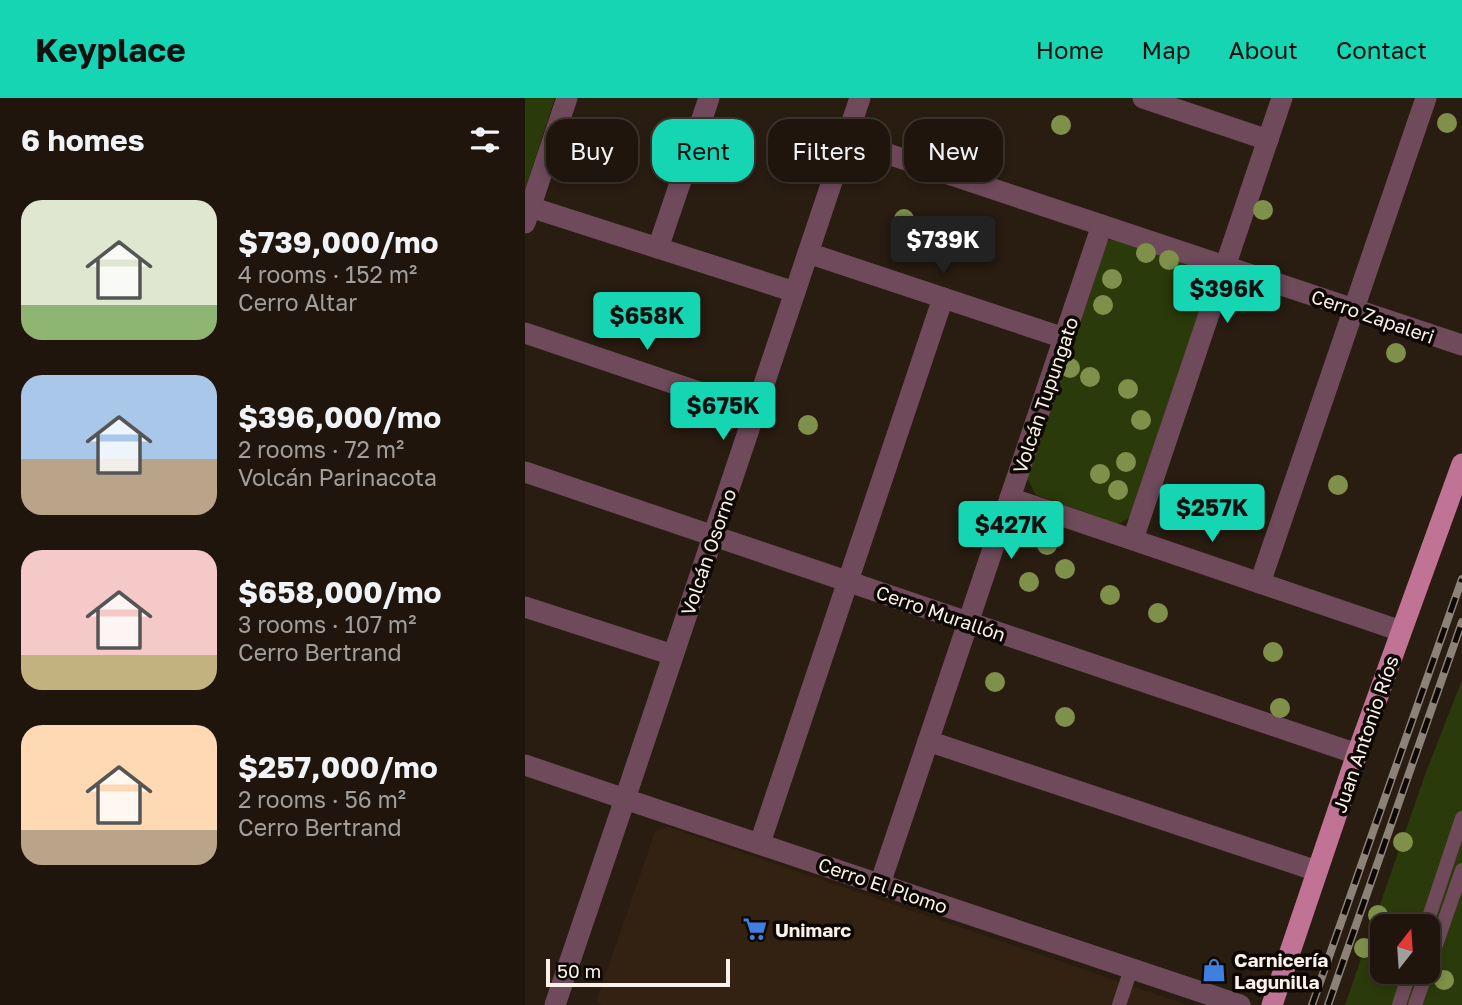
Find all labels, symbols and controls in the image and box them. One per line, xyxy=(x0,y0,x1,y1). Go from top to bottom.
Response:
text: Keyplace xyxy=(35,30,186,69)
text: Home xyxy=(1036,35,1104,64)
text: Map xyxy=(1142,35,1191,64)
text: About xyxy=(1229,35,1298,64)
text: Contact xyxy=(1336,35,1427,64)
chip: Buy xyxy=(546,119,638,182)
chip: Rent xyxy=(652,119,754,182)
chip: Filters xyxy=(768,119,890,182)
chip: New xyxy=(904,119,1003,182)
icon: filters xyxy=(466,121,504,159)
text: 6 homes xyxy=(21,122,144,158)
pin: $739K xyxy=(894,216,992,276)
text: $739,000/mo xyxy=(238,224,439,260)
text: $739K xyxy=(906,225,980,253)
icon: home xyxy=(77,228,161,312)
text: 4 rooms · 152 m² xyxy=(238,260,417,288)
pin: $396K xyxy=(1178,266,1276,325)
text: $396K xyxy=(1189,274,1265,302)
street label: Cerro Zapaleri xyxy=(1308,284,1438,348)
text: Cerro Altar xyxy=(238,288,357,316)
pin: $658K xyxy=(598,292,696,352)
text: $658K xyxy=(609,301,685,329)
street label: Volcán Tupungato xyxy=(1007,314,1083,476)
pin: $675K xyxy=(674,382,772,442)
text: $675K xyxy=(686,391,760,419)
text: $396,000/mo xyxy=(238,399,441,435)
icon: home xyxy=(77,403,161,487)
text: 2 rooms · 72 m² xyxy=(238,435,404,463)
text: Volcán Parinacota xyxy=(238,463,437,491)
pin: $257K xyxy=(1163,484,1261,544)
street label: Volcán Osorno xyxy=(676,486,740,618)
text: $257K xyxy=(1176,493,1248,521)
pin: $427K xyxy=(962,502,1060,561)
text: $427K xyxy=(974,510,1048,538)
text: $658,000/mo xyxy=(238,574,441,610)
icon: home xyxy=(77,578,161,662)
street label: Cerro Murallón xyxy=(873,580,1009,646)
text: 3 rooms · 107 m² xyxy=(238,610,416,638)
text: Cerro Bertrand xyxy=(238,638,402,666)
street label: Juan Antonio Ríos xyxy=(1327,652,1403,816)
text: $257,000/mo xyxy=(238,749,438,785)
icon: home xyxy=(77,753,161,837)
text: 2 rooms · 56 m² xyxy=(238,785,406,813)
text: Cerro Bertrand xyxy=(238,813,402,841)
street label: Cerro El Plomo xyxy=(815,852,951,918)
north arrow xyxy=(1370,914,1440,984)
map controls xyxy=(1370,914,1440,984)
supermarket icon: Unimarc xyxy=(741,915,769,943)
place label: Unimarc xyxy=(775,918,851,941)
place label: Carnicería Lagunilla xyxy=(1234,948,1328,993)
scale bar xyxy=(546,956,730,988)
shop icon: Carnicería Lagunilla xyxy=(1200,956,1228,984)
text: 50 m xyxy=(557,959,601,982)

